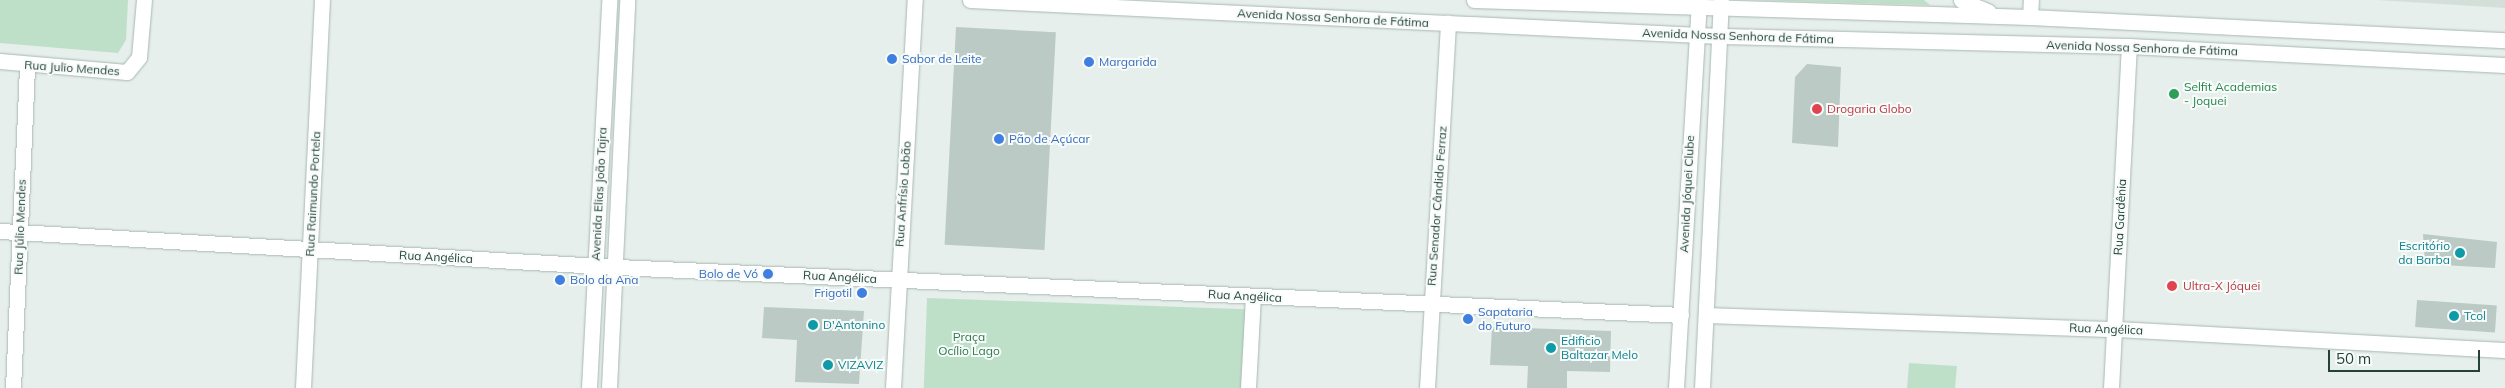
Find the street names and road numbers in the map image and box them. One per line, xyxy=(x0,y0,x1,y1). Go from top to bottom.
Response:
street label: Avenida Nossa Senhora de Fátima xyxy=(1237,6,1429,30)
street label: Avenida Nossa Senhora de Fátima xyxy=(1642,25,1834,47)
street label: Avenida Nossa Senhora de Fátima xyxy=(2046,37,2238,59)
street label: Rua Julio Mendes xyxy=(24,57,120,79)
street label: Rua Senador Cândido Ferraz xyxy=(1424,126,1450,286)
street label: Avenida Elias João Tajra xyxy=(588,127,610,261)
street label: Rua Raimundo Portela xyxy=(303,131,323,257)
street label: Avenida Jóquei Clube xyxy=(1677,135,1697,253)
street label: Rua Anfrísio Lobão xyxy=(892,141,914,247)
street label: Rua Gardênia xyxy=(2111,178,2129,256)
street label: Rua Júlio Mendes xyxy=(11,179,29,275)
street label: Rua Angélica xyxy=(399,248,473,266)
street label: Rua Angélica xyxy=(803,268,877,286)
street label: Rua Angélica xyxy=(1208,287,1282,305)
street label: Rua Angélica xyxy=(2069,321,2143,337)

